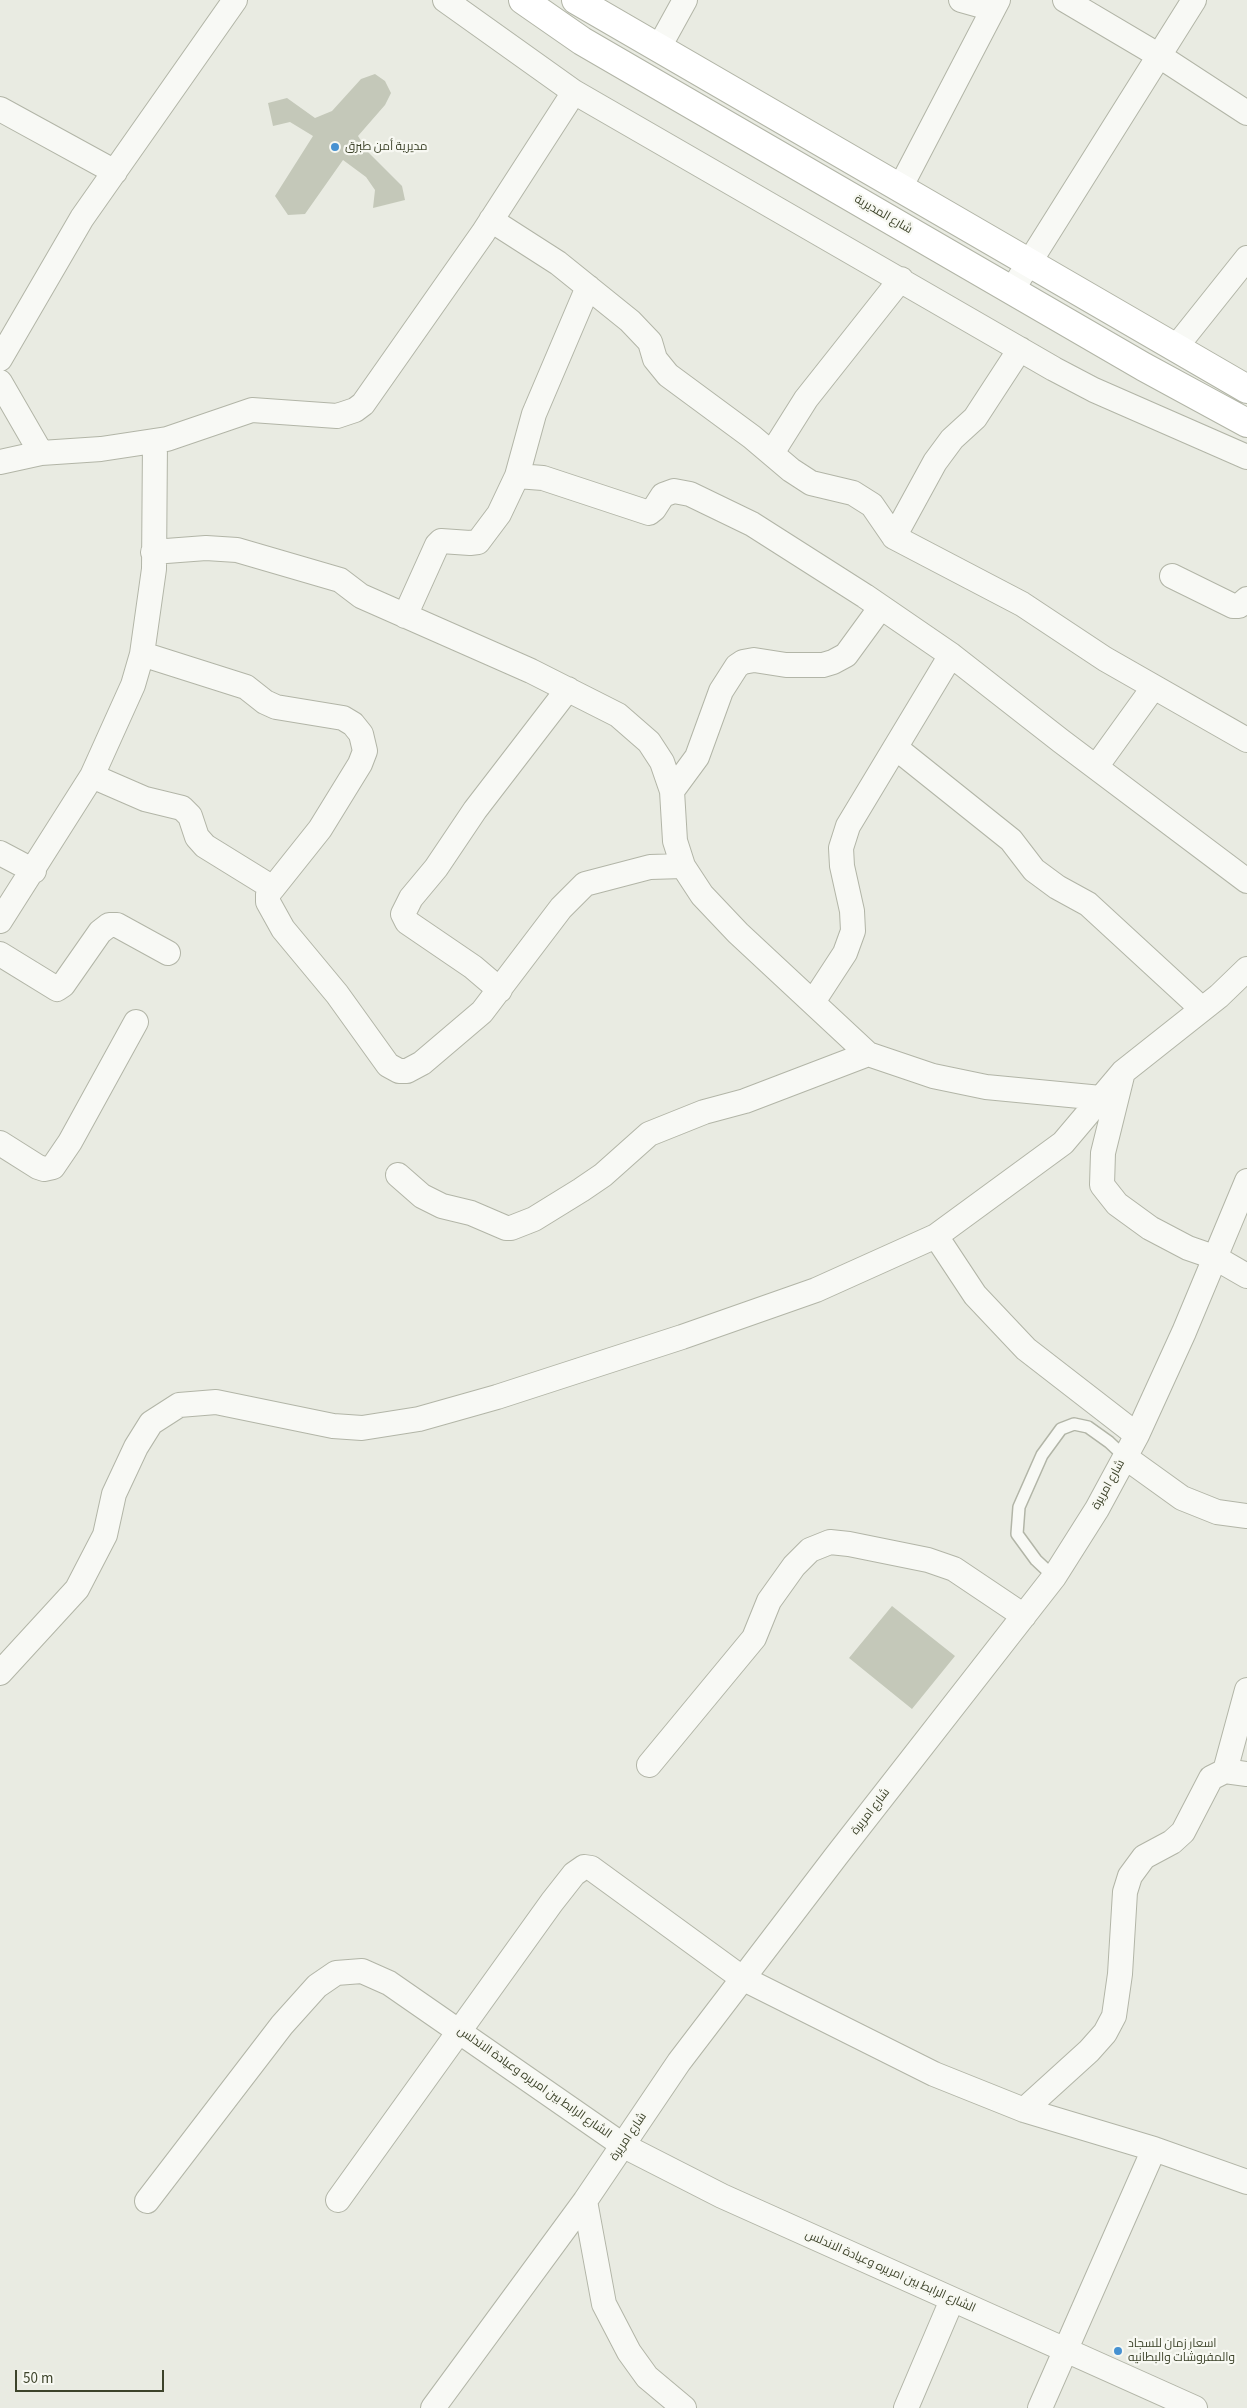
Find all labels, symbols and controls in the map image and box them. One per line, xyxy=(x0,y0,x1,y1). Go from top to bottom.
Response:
place label: مديرية أمن طبرق xyxy=(345,140,428,154)
marker: مديرية أمن طبرق xyxy=(329,141,341,153)
street label: شارع المديرية xyxy=(851,193,915,237)
street label: شارع امريرة xyxy=(1089,1457,1129,1513)
street label: شارع امريرة xyxy=(848,1786,894,1838)
street label: الشارع الرابط بين امريره وعيادة الاندلس xyxy=(454,2024,614,2142)
street label: شارع امريرة xyxy=(608,2110,650,2164)
street label: الشارع الرابط بين امريره وعيادة الاندلس xyxy=(803,2228,977,2316)
place label: اسعار زمان للسجاد والمفروشات والبطانيه xyxy=(1128,2337,1235,2365)
marker: اسعار زمان للسجاد والمفروشات والبطانيه xyxy=(1112,2345,1124,2357)
scale bar xyxy=(18,2360,166,2392)
text: 50 m xyxy=(23,2368,53,2389)

